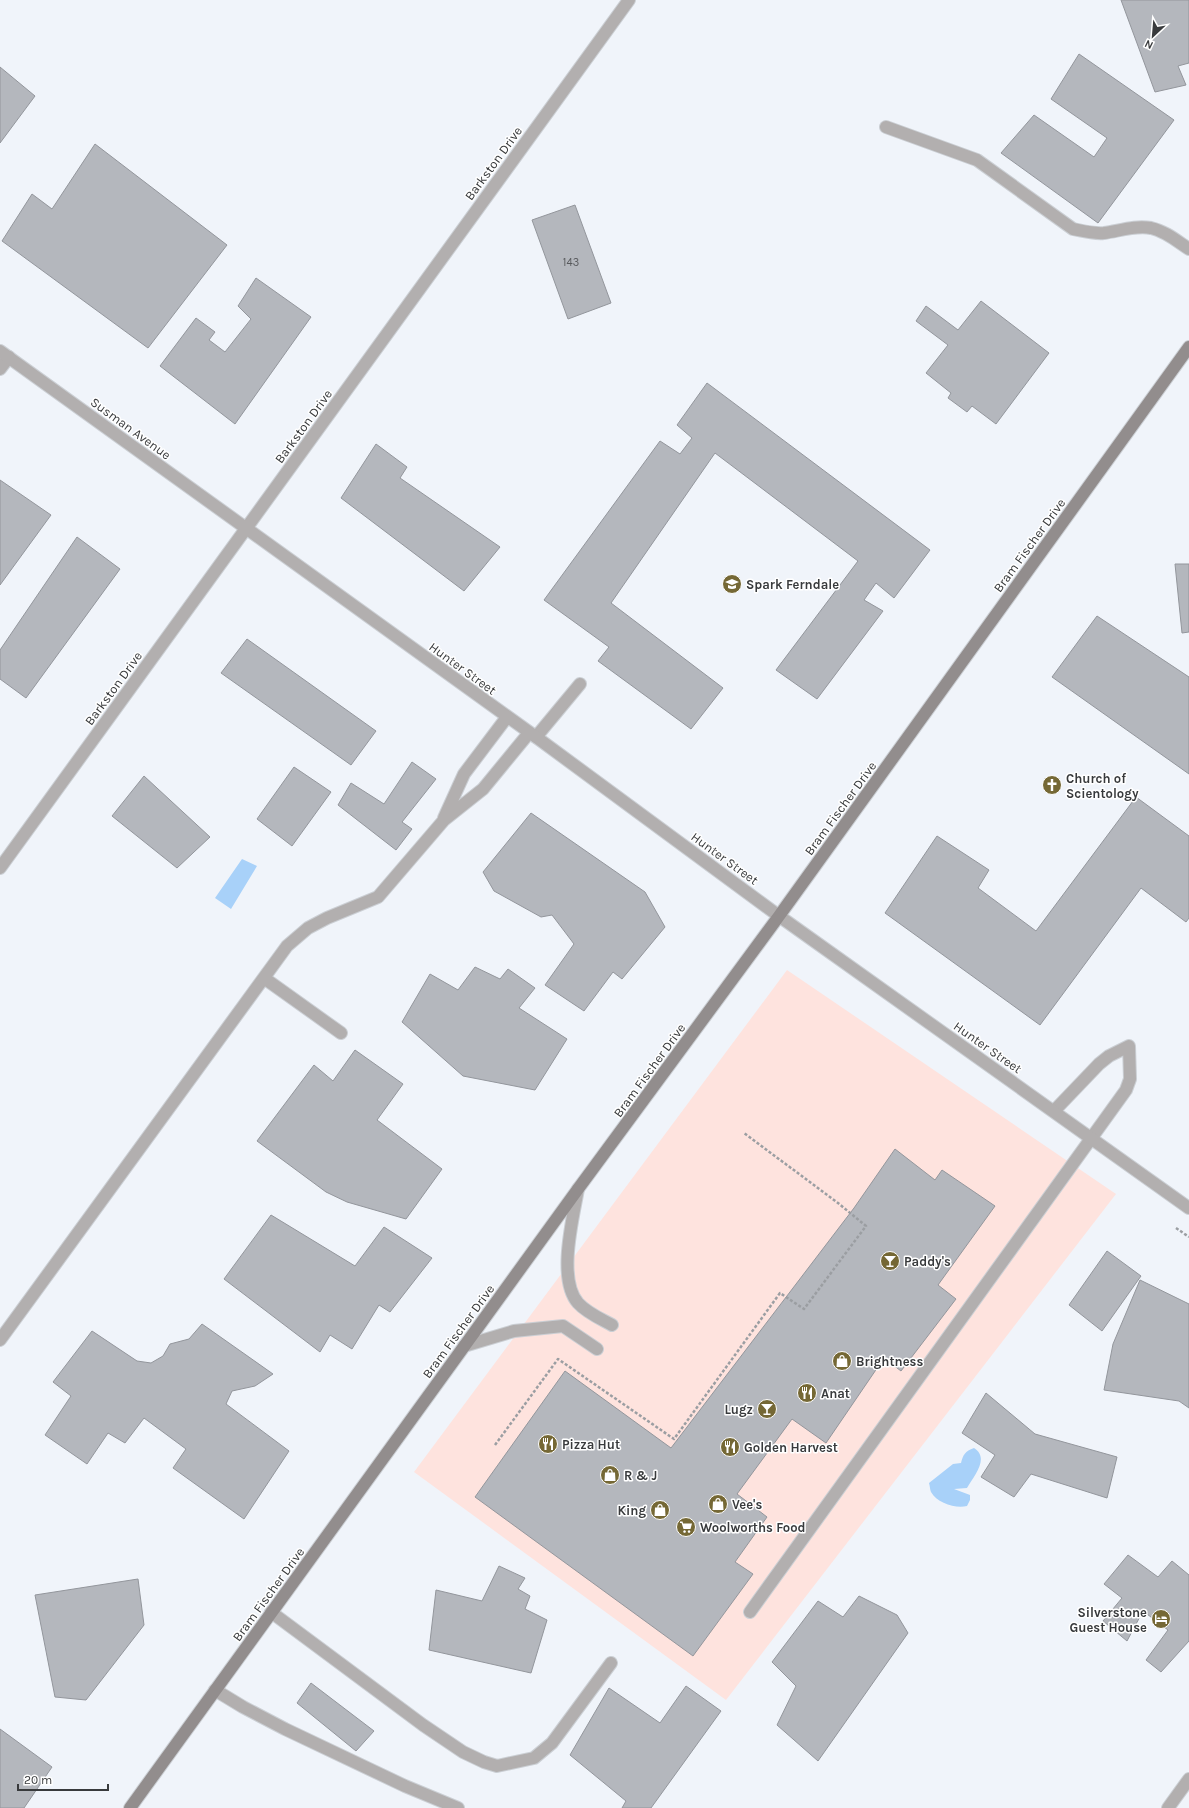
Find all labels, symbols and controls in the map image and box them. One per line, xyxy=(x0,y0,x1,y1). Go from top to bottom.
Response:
north arrow xyxy=(1133,16,1173,56)
text: N xyxy=(1142,37,1155,52)
street label: Barkston Drive xyxy=(462,123,525,203)
house number: 143 xyxy=(563,256,579,269)
street label: Barkston Drive xyxy=(272,386,335,466)
street label: Susman Avenue xyxy=(88,394,174,463)
street label: Bram Fischer Drive xyxy=(990,495,1069,595)
school or university icon: Spark Ferndale xyxy=(721,573,743,595)
place label: Spark Ferndale xyxy=(746,577,839,592)
street label: Hunter Street xyxy=(426,639,499,698)
street label: Barkston Drive xyxy=(82,648,145,728)
street label: Bram Fischer Drive xyxy=(801,758,880,858)
place label: Church of Scientology xyxy=(1066,771,1139,801)
church icon: Church of Scientology xyxy=(1041,774,1063,796)
street label: Hunter Street xyxy=(688,829,761,888)
street label: Hunter Street xyxy=(951,1018,1025,1076)
street label: Bram Fischer Drive xyxy=(610,1020,689,1120)
bar icon: Paddy's xyxy=(879,1250,901,1272)
place label: Paddy's xyxy=(904,1254,951,1269)
street label: Bram Fischer Drive xyxy=(419,1281,498,1381)
shop icon: Brightness xyxy=(831,1350,853,1372)
place label: Brightness xyxy=(856,1354,923,1369)
restaurant icon: Anat xyxy=(796,1382,818,1404)
place label: Anat xyxy=(821,1386,850,1401)
bar icon: Lugz xyxy=(756,1398,778,1420)
place label: Lugz xyxy=(724,1402,753,1417)
restaurant icon: Pizza Hut xyxy=(537,1433,559,1455)
restaurant icon: Golden Harvest xyxy=(719,1436,741,1458)
place label: Pizza Hut xyxy=(562,1437,620,1452)
place label: Golden Harvest xyxy=(744,1440,838,1455)
shop icon: R & J xyxy=(599,1464,621,1486)
place label: R & J xyxy=(624,1468,657,1483)
shop icon: Vee's xyxy=(707,1493,729,1515)
place label: Vee's xyxy=(732,1497,762,1512)
shop icon: King xyxy=(649,1499,671,1521)
place label: King xyxy=(618,1503,646,1518)
supermarket icon: Woolworths Food xyxy=(675,1516,697,1538)
place label: Woolworths Food xyxy=(700,1520,806,1535)
street label: Bram Fischer Drive xyxy=(229,1544,308,1644)
place label: Silverstone Guest House xyxy=(1069,1605,1147,1635)
hotel icon: Silverstone Guest House xyxy=(1150,1608,1172,1630)
scale bar xyxy=(18,1766,108,1792)
text: 20 m xyxy=(24,1773,52,1787)

